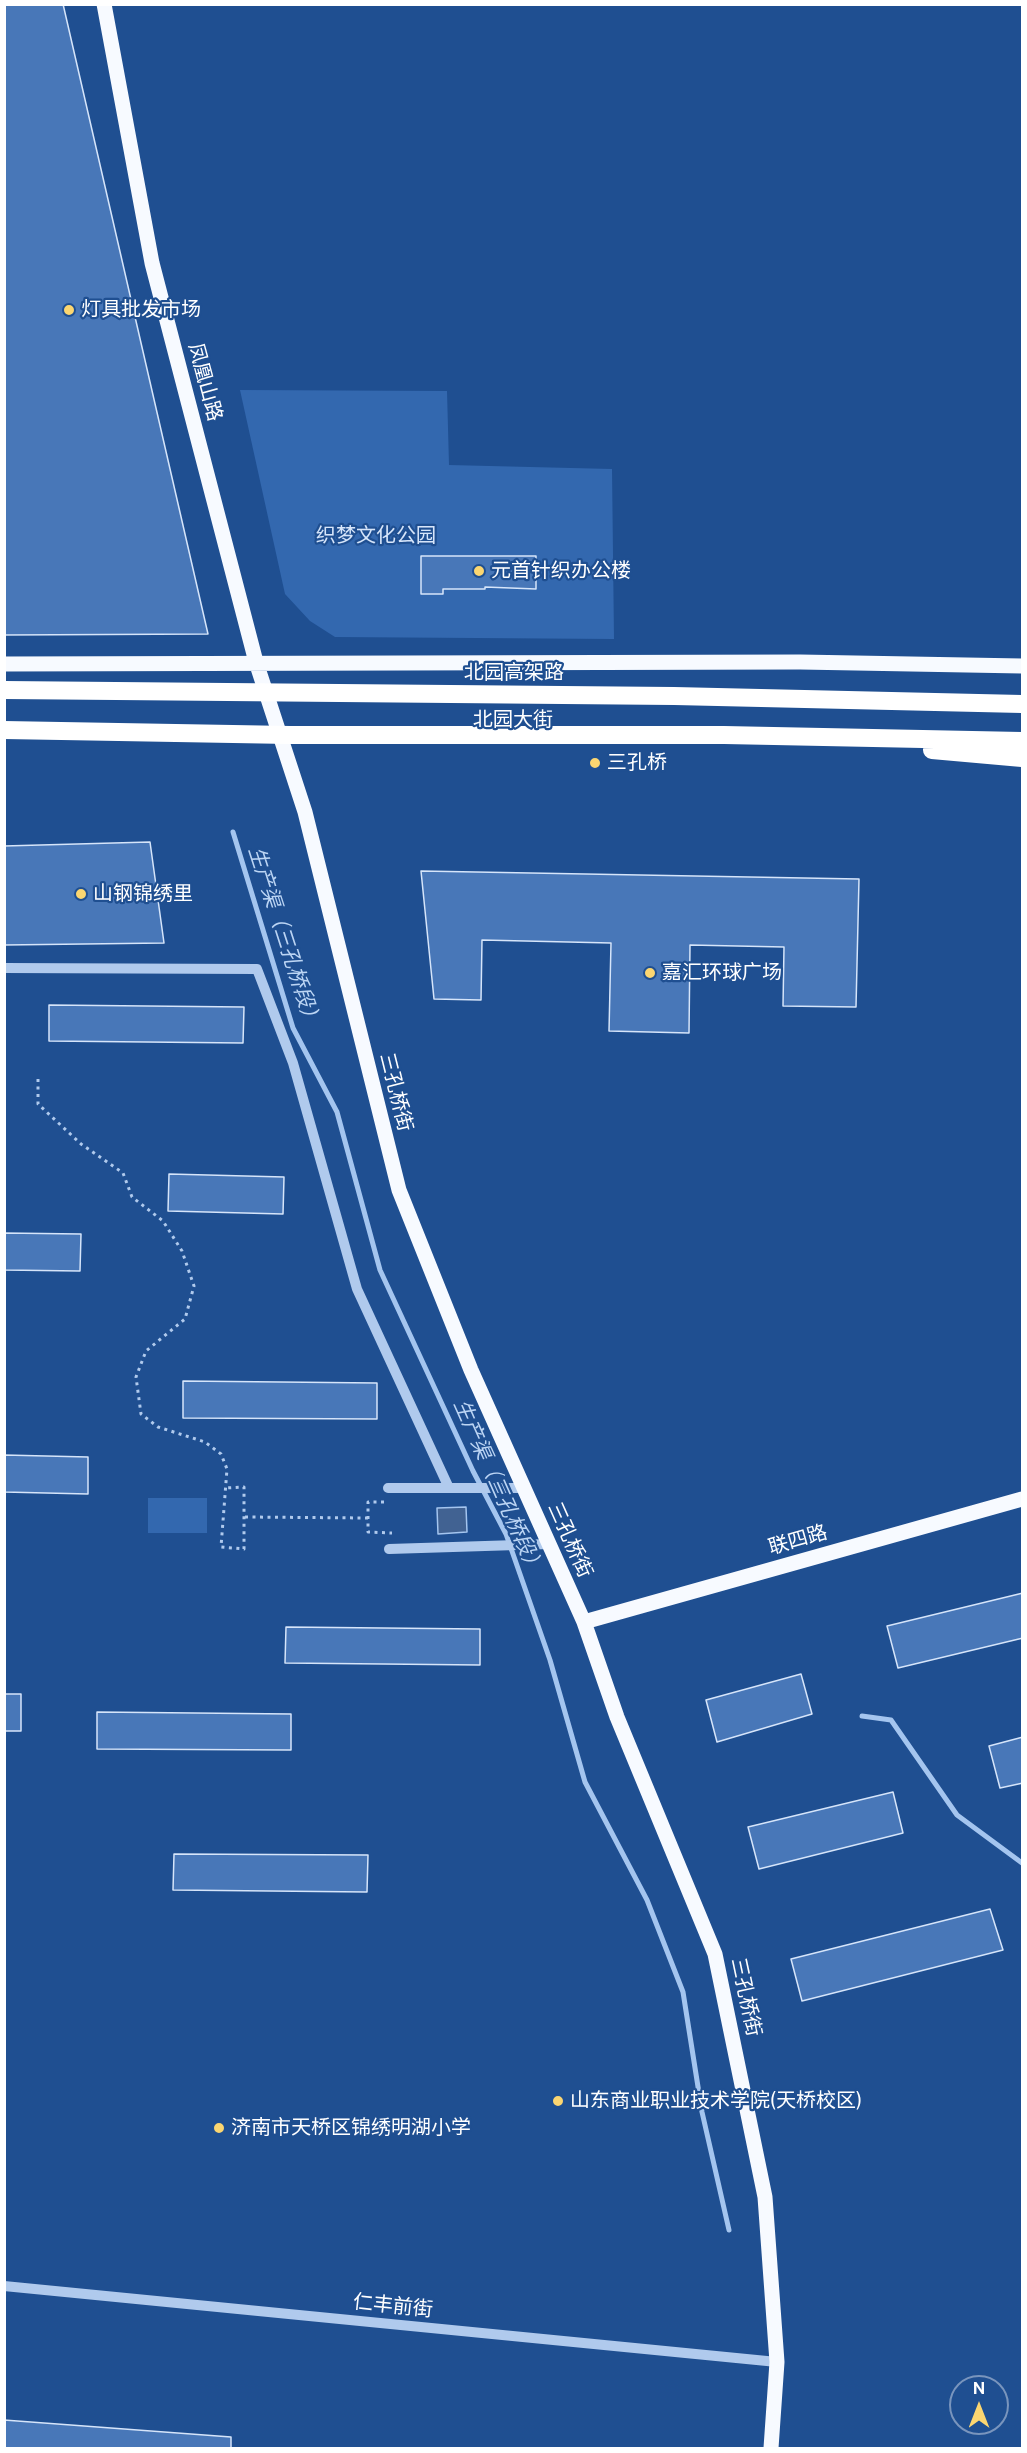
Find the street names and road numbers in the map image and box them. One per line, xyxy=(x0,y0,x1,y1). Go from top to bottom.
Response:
street label: 凤凰山路 xyxy=(183,340,227,424)
street label: 北园高架路 xyxy=(464,661,564,685)
street label: 北园大街 xyxy=(473,708,553,732)
street label: 三孔桥街 xyxy=(375,1050,417,1134)
street label: 三孔桥街 xyxy=(543,1499,597,1581)
street label: 联四路 xyxy=(766,1520,830,1560)
street label: 三孔桥街 xyxy=(726,1955,766,2039)
street label: 仁丰前街 xyxy=(352,2290,434,2322)

